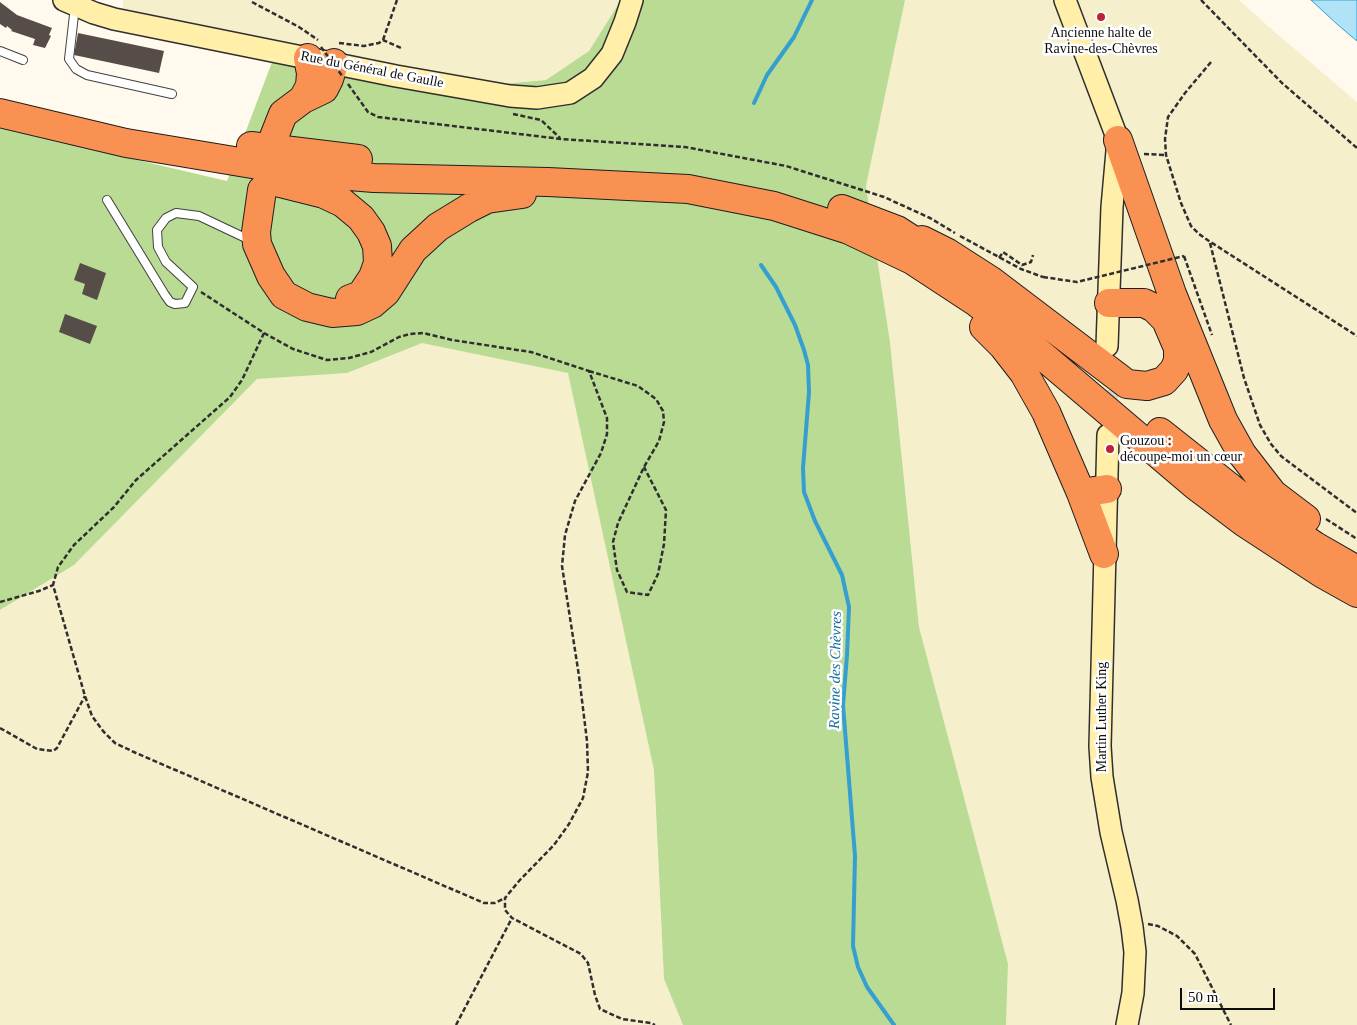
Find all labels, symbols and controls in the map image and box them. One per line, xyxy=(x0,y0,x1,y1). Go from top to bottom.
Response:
marker: Ancienne halte de Ravine-des-Chèvres xyxy=(1095,11,1107,23)
place label: Ancienne halte de Ravine-des-Chèvres xyxy=(1044,25,1158,58)
street label: Rue du Général de Gaulle xyxy=(299,48,445,92)
place label: Gouzou : découpe-moi un cœur xyxy=(1120,433,1242,466)
marker: Gouzou : découpe-moi un cœur xyxy=(1104,443,1116,455)
water label: Ravine des Chèvres xyxy=(826,611,846,729)
street label: Martin Luther King xyxy=(1094,662,1110,772)
scale bar xyxy=(1182,978,1277,1010)
text: 50 m xyxy=(1188,989,1218,1005)

